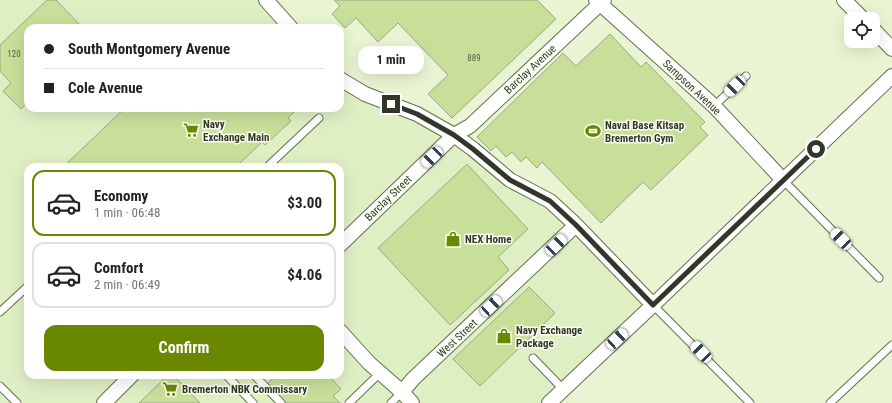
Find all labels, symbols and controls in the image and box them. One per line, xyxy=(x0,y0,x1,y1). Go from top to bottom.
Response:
map controls xyxy=(844,12,880,48)
button: locate xyxy=(844,12,880,48)
text: South Montgomery Avenue xyxy=(68,40,230,58)
street label: Barclay Avenue xyxy=(502,42,559,97)
callout: 1 min xyxy=(358,46,424,74)
house number: 120 xyxy=(7,49,21,59)
text: 1 min xyxy=(377,52,405,67)
house number: 889 xyxy=(467,53,481,63)
street label: Sampson Avenue xyxy=(660,57,723,118)
car xyxy=(722,73,748,99)
text: Cole Avenue xyxy=(68,79,143,97)
route end xyxy=(382,95,400,113)
place label: Navy Exchange Main xyxy=(203,118,269,144)
place label: Naval Base Kitsap Bremerton Gym xyxy=(605,119,685,145)
supermarket icon: Navy Exchange Main xyxy=(182,121,200,139)
sports icon: Naval Base Kitsap Bremerton Gym xyxy=(584,122,602,140)
route start xyxy=(807,140,825,158)
car xyxy=(419,144,445,170)
street label: Barclay Street xyxy=(362,173,415,224)
icon: car xyxy=(46,185,82,221)
text: Economy xyxy=(94,187,148,205)
text: $3.00 xyxy=(287,194,322,212)
text: 1 min · 06:48 xyxy=(94,205,160,220)
car xyxy=(828,226,854,252)
shop icon: NEX Home xyxy=(444,230,462,248)
car xyxy=(543,232,569,258)
place label: NEX Home xyxy=(465,233,511,246)
icon: car xyxy=(46,257,82,293)
text: Comfort xyxy=(94,259,143,277)
text: $4.06 xyxy=(287,266,322,284)
text: 2 min · 06:49 xyxy=(94,277,160,292)
car xyxy=(478,293,504,319)
street label: West Street xyxy=(435,317,480,360)
place label: Navy Exchange Package xyxy=(516,324,582,350)
button: Confirm xyxy=(44,325,324,371)
car xyxy=(604,326,630,352)
shop icon: Navy Exchange Package xyxy=(495,327,513,345)
car xyxy=(688,339,714,365)
supermarket icon: Bremerton NBK Commissary xyxy=(161,380,179,398)
place label: Bremerton NBK Commissary xyxy=(182,383,307,396)

